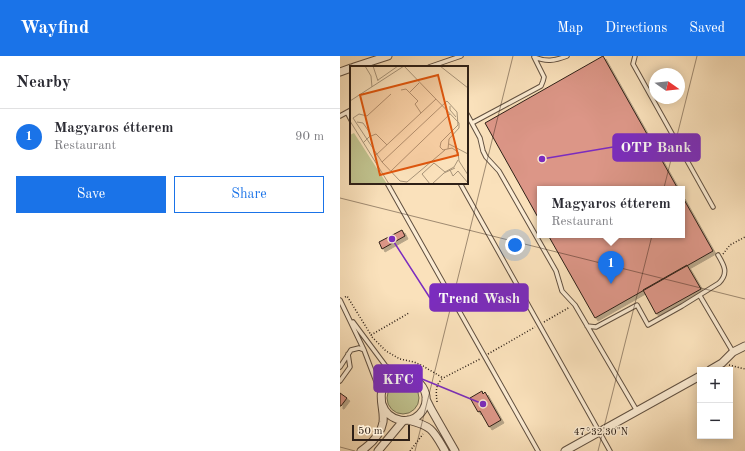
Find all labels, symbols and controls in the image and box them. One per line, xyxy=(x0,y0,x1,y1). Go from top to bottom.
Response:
text: Wayfind xyxy=(20,19,89,38)
text: Map xyxy=(557,21,583,35)
text: Directions xyxy=(605,21,667,35)
text: Saved xyxy=(689,21,725,35)
inset map xyxy=(350,66,468,184)
north arrow xyxy=(649,68,685,104)
text: Nearby xyxy=(16,74,71,91)
text: Magyaros étterem xyxy=(54,121,174,136)
text: 1 xyxy=(25,130,33,143)
text: 90 m xyxy=(295,130,324,143)
callout: OTP Bank xyxy=(613,134,700,161)
text: Restaurant xyxy=(54,139,116,152)
text: OTP Bank xyxy=(620,141,692,156)
button: Save xyxy=(16,176,166,213)
button: Share xyxy=(174,176,324,213)
popup xyxy=(537,186,685,238)
text: Magyaros étterem xyxy=(551,197,671,212)
text: Restaurant xyxy=(551,215,613,228)
your location xyxy=(505,235,525,255)
pin: 1 xyxy=(598,251,624,284)
callout: Trend Wash xyxy=(430,284,528,311)
text: Trend Wash xyxy=(438,292,520,307)
callout: KFC xyxy=(374,365,422,392)
map controls xyxy=(697,367,733,439)
button: + xyxy=(697,367,733,403)
text: KFC xyxy=(382,373,414,388)
button: − xyxy=(697,403,733,439)
scale bar xyxy=(352,423,410,442)
text: 50 m xyxy=(358,426,383,437)
text: 47°32'30"N xyxy=(574,427,629,437)

